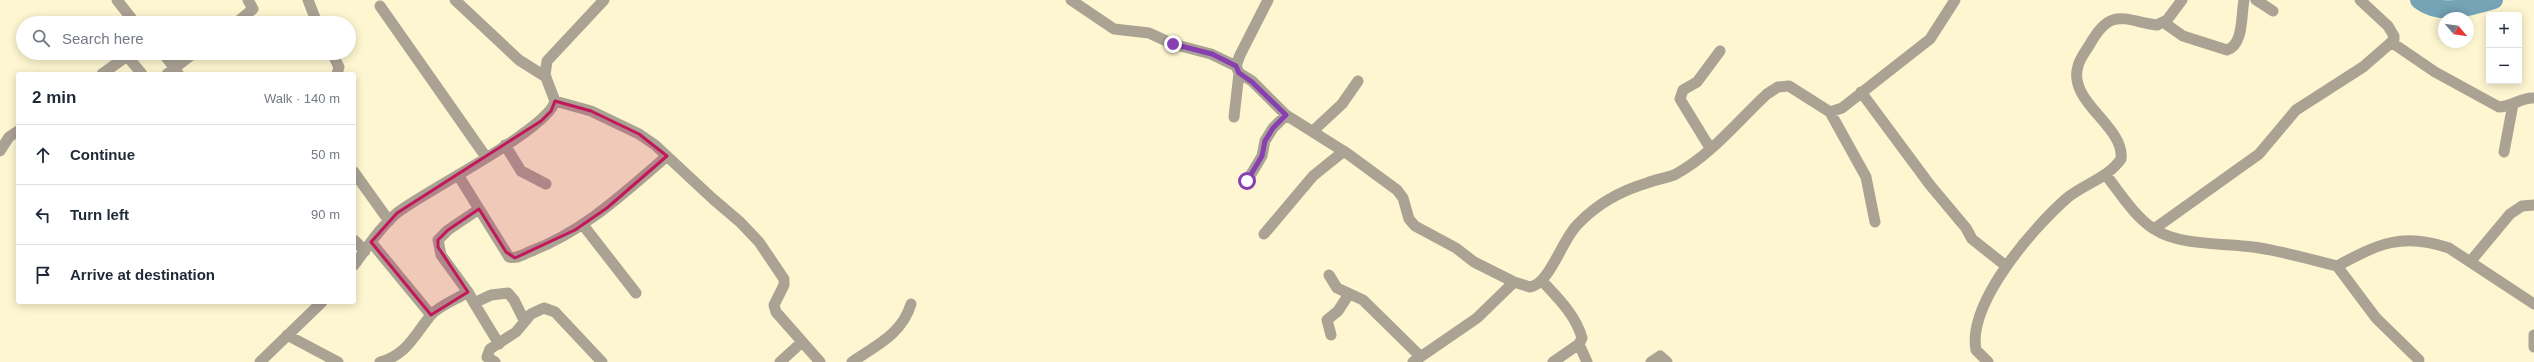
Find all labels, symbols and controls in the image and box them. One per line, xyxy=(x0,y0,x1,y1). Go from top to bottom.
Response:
north arrow xyxy=(2438,12,2474,48)
map controls xyxy=(2486,12,2522,84)
button: + xyxy=(2486,12,2522,48)
search box xyxy=(16,16,356,60)
icon: search xyxy=(30,27,52,49)
text: Search here xyxy=(62,30,144,47)
route end xyxy=(1164,35,1182,53)
button: − xyxy=(2486,48,2522,84)
text: 2 min xyxy=(32,88,76,107)
text: Walk · 140 m xyxy=(264,91,340,106)
icon: ahead xyxy=(32,144,54,166)
text: Continue xyxy=(70,146,135,163)
text: 50 m xyxy=(311,147,340,162)
route start xyxy=(1238,172,1256,190)
icon: left xyxy=(32,204,54,226)
text: Turn left xyxy=(70,206,129,223)
text: 90 m xyxy=(311,207,340,222)
icon: arrive xyxy=(32,264,54,286)
text: Arrive at destination xyxy=(70,266,215,283)

